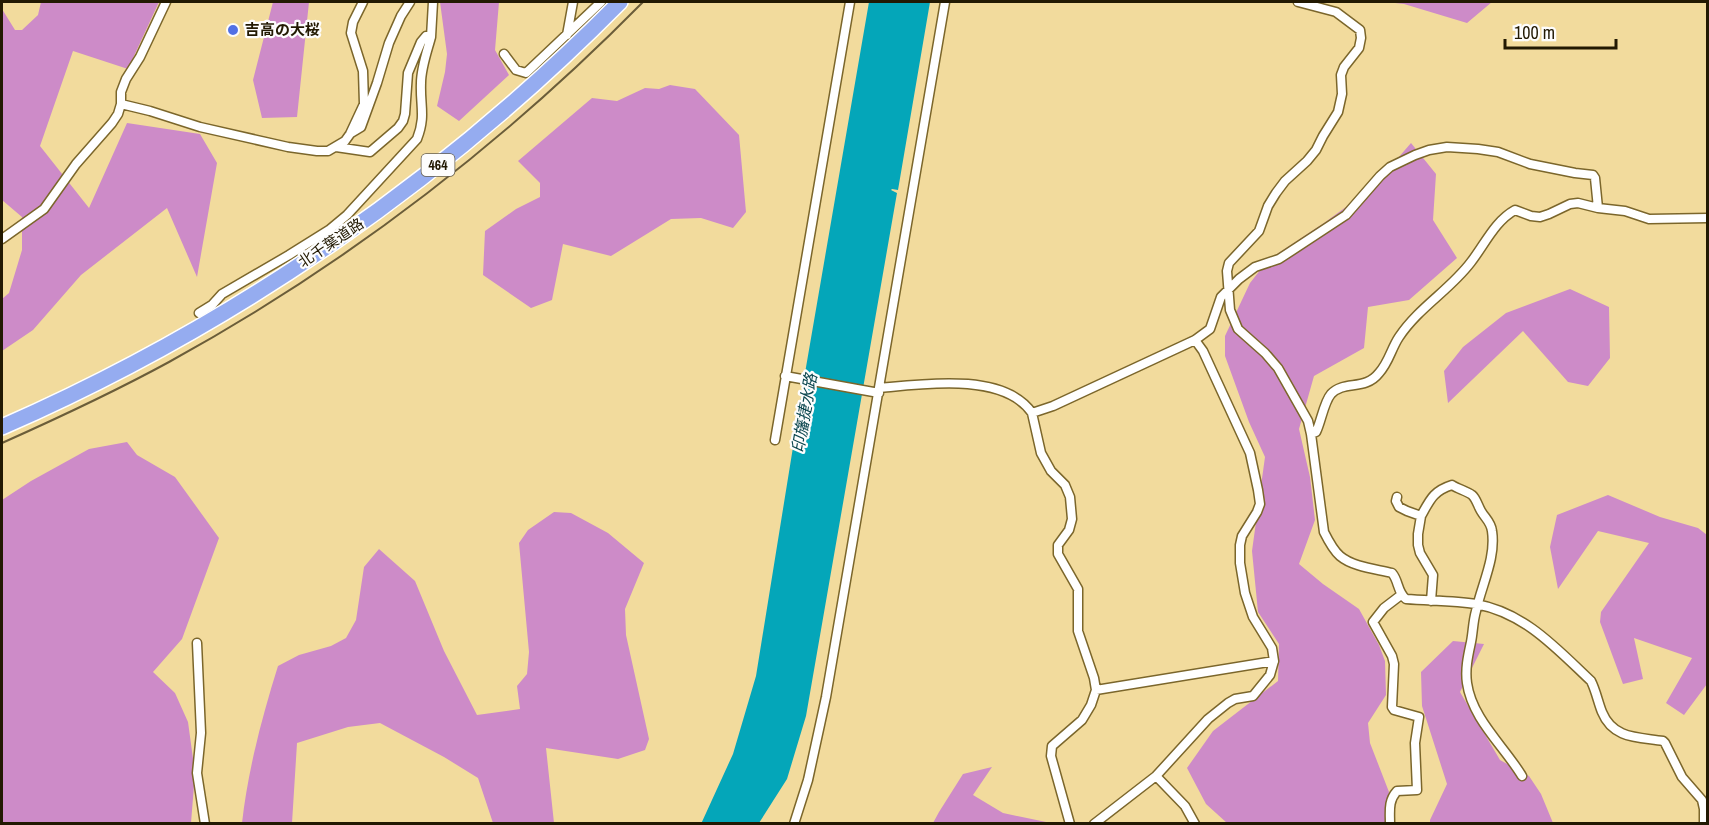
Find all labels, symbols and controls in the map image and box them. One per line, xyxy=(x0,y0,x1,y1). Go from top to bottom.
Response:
scale bar xyxy=(1505,12,1616,50)
place label: 吉高の大桜 xyxy=(245,19,320,40)
text: 100 m xyxy=(1514,20,1555,45)
marker: 吉高の大桜 xyxy=(226,23,240,37)
road number: 464 xyxy=(422,154,454,176)
street label: 北千葉道路 xyxy=(294,213,368,272)
water label: 印旛捷水路 xyxy=(786,370,822,454)

